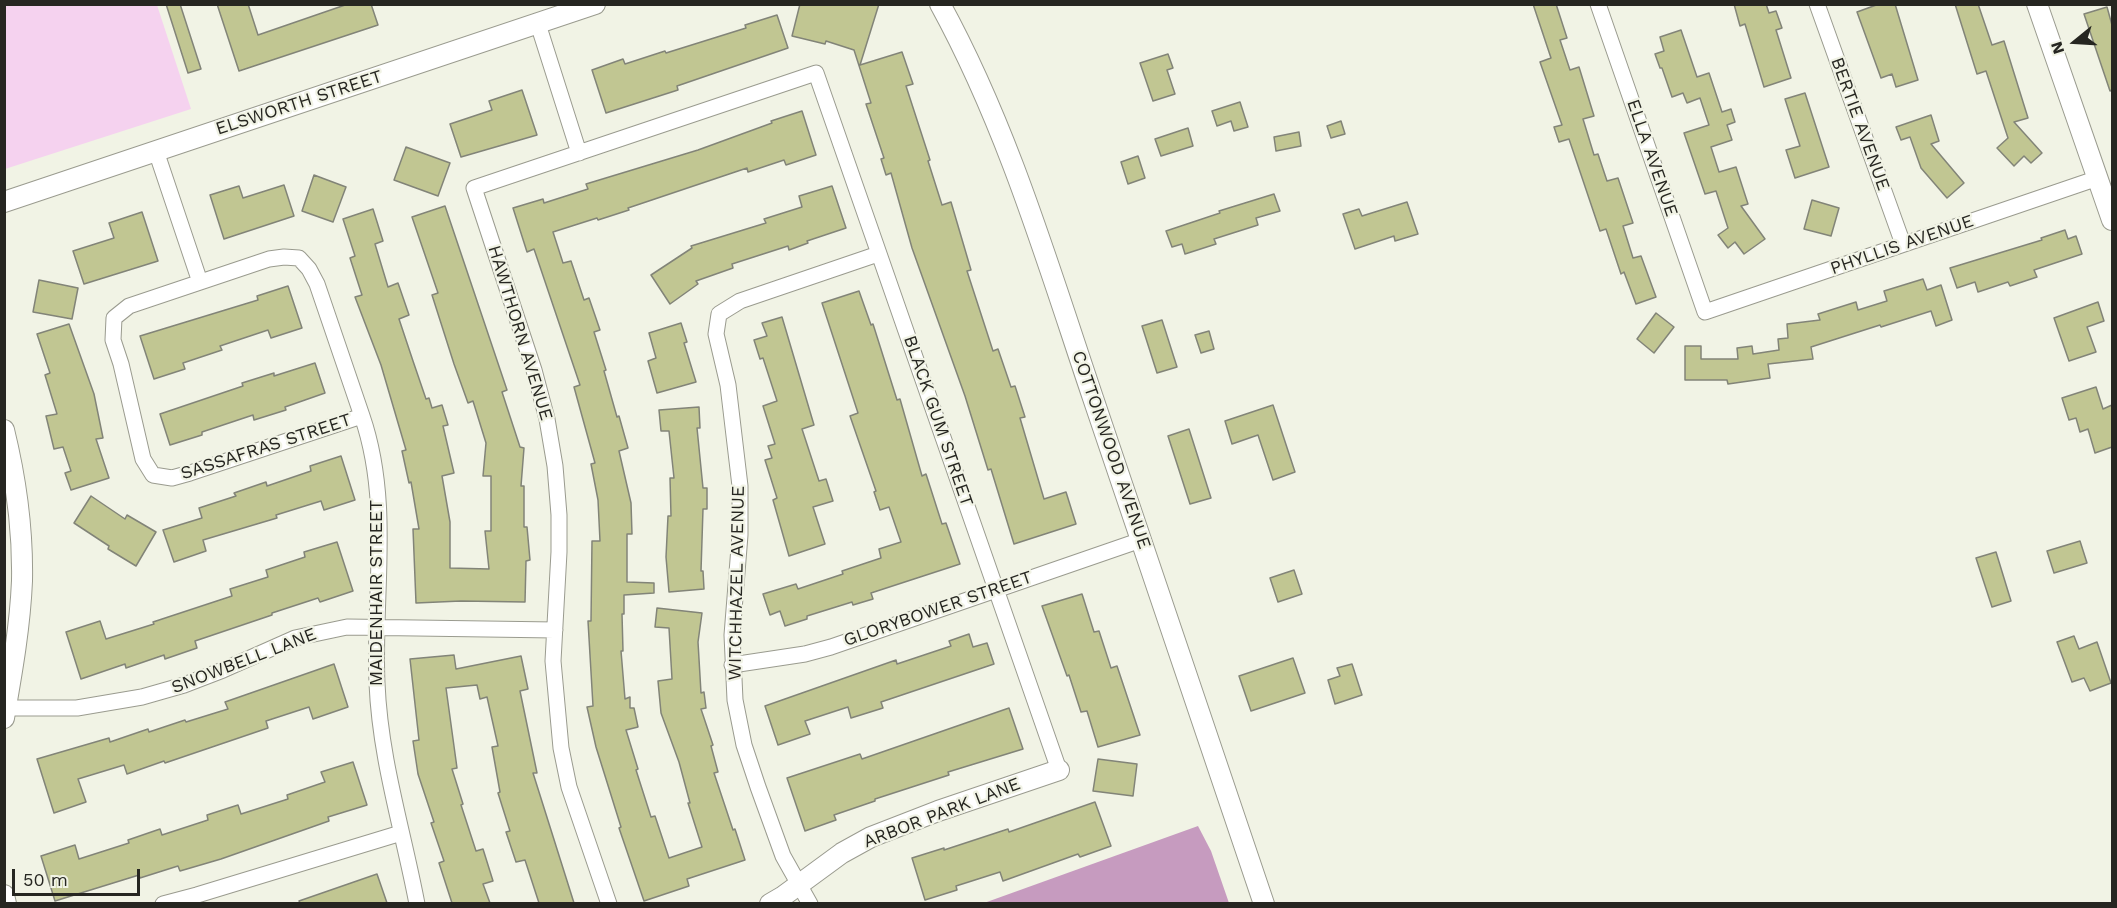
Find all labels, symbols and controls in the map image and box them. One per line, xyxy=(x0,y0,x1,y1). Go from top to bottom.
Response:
north arrow xyxy=(2045,12,2105,72)
text: N xyxy=(2047,39,2068,56)
street label: BERTIE AVENUE xyxy=(1826,55,1894,193)
street label: ELSWORTH STREET xyxy=(213,66,385,140)
street label: ELLA AVENUE xyxy=(1622,97,1682,219)
street label: PHYLLIS AVENUE xyxy=(1828,210,1976,280)
street label: HAWTHORN AVENUE xyxy=(483,243,557,423)
street label: BLACK GUM STREET xyxy=(899,333,977,509)
street label: COTTONWOOD AVENUE xyxy=(1067,348,1155,552)
street label: SASSAFRAS STREET xyxy=(178,409,354,485)
street label: WITCHHAZEL AVENUE xyxy=(725,485,749,681)
street label: MAIDENHAIR STREET xyxy=(366,500,388,686)
street label: GLORYBOWER STREET xyxy=(841,567,1035,651)
street label: SNOWBELL LANE xyxy=(168,623,320,699)
street label: ARBOR PARK LANE xyxy=(860,773,1024,853)
scale bar xyxy=(15,857,142,895)
text: 50 m xyxy=(23,869,68,890)

